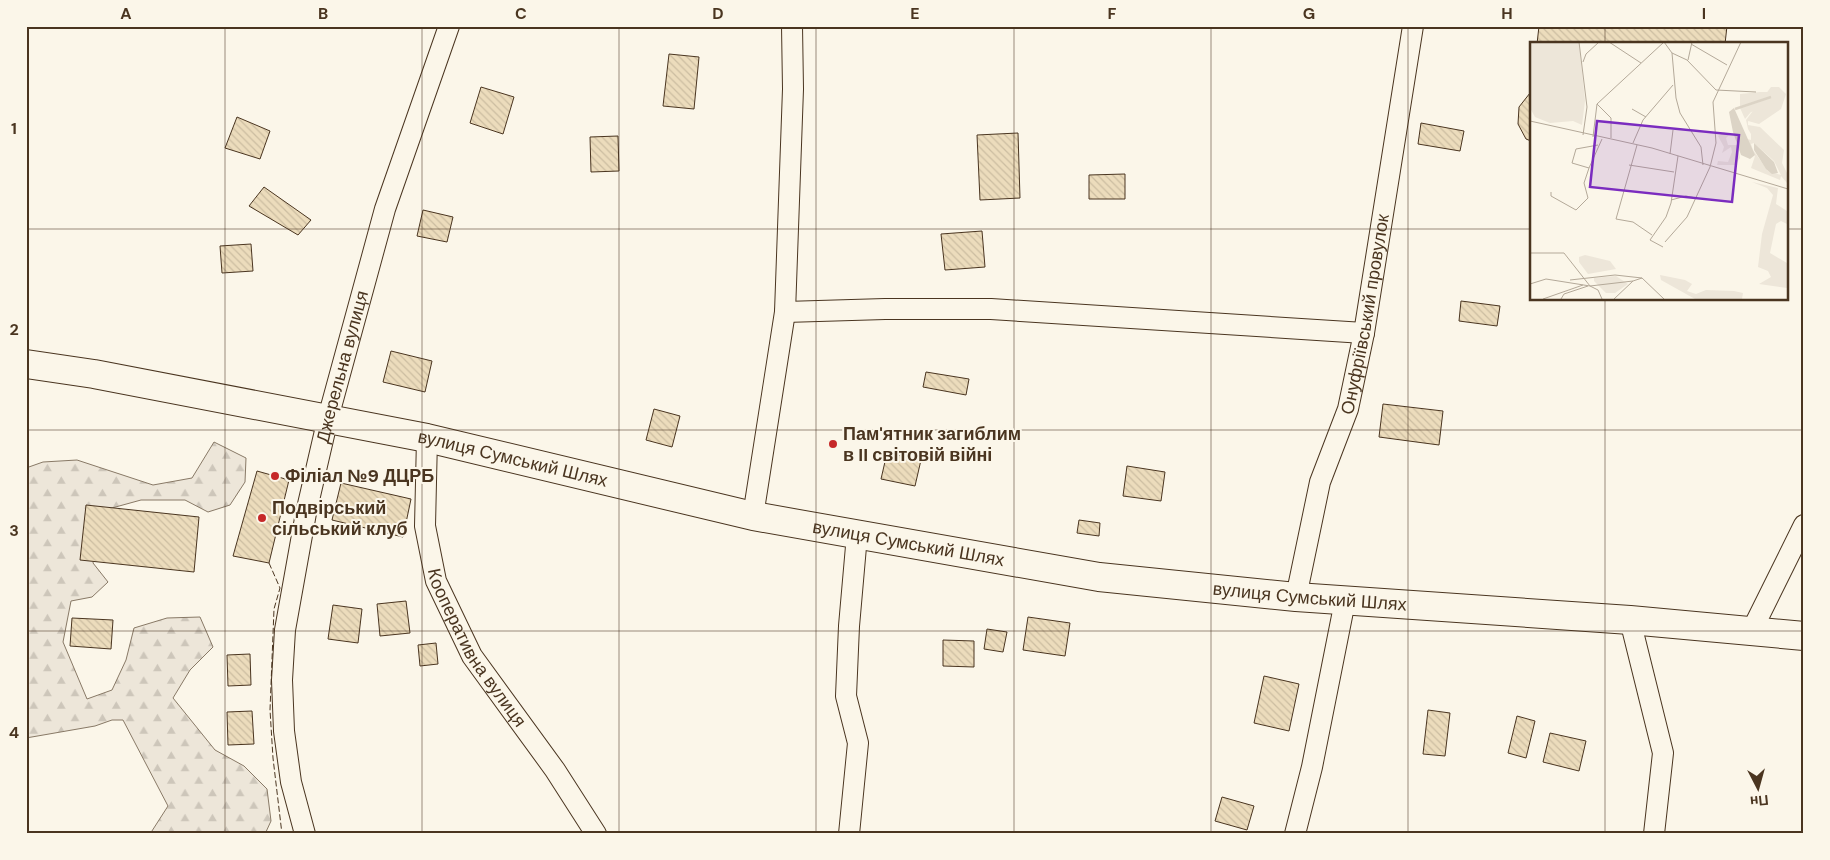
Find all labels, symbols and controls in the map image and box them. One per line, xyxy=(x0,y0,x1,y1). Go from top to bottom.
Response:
text: A xyxy=(120,3,132,24)
text: B xyxy=(318,3,328,24)
text: C xyxy=(515,3,527,24)
text: D xyxy=(712,3,724,24)
text: E xyxy=(910,3,920,24)
text: F xyxy=(1108,3,1117,24)
text: G xyxy=(1303,3,1315,24)
text: H xyxy=(1501,3,1513,24)
text: I xyxy=(1702,3,1706,24)
inset map xyxy=(1530,42,1788,300)
text: 1 xyxy=(11,118,17,139)
street label: Онуфріївський провулок xyxy=(1335,212,1395,417)
street label: Джерельна вулиця xyxy=(311,288,374,445)
text: 2 xyxy=(9,319,19,340)
place label: Пам'ятник загиблим в II світовій війні xyxy=(843,422,1021,467)
street label: вулиця Сумський Шлях xyxy=(416,425,610,493)
marker: Пам'ятник загиблим в II світовій війні xyxy=(827,438,839,450)
place label: Філіал №9 ДЦРБ xyxy=(285,464,434,488)
marker: Філіал №9 ДЦРБ xyxy=(269,470,281,482)
place label: Подвірський сільський клуб xyxy=(272,496,408,541)
marker: Подвірський сільський клуб xyxy=(256,512,268,524)
street label: вулиця Сумський Шлях xyxy=(811,515,1006,572)
text: 3 xyxy=(9,520,19,541)
street label: Кооперативна вулиця xyxy=(422,566,532,732)
street label: вулиця Сумський Шлях xyxy=(1212,577,1407,617)
text: 4 xyxy=(9,722,19,743)
north arrow xyxy=(1732,762,1782,812)
text: Пн xyxy=(1749,791,1770,811)

